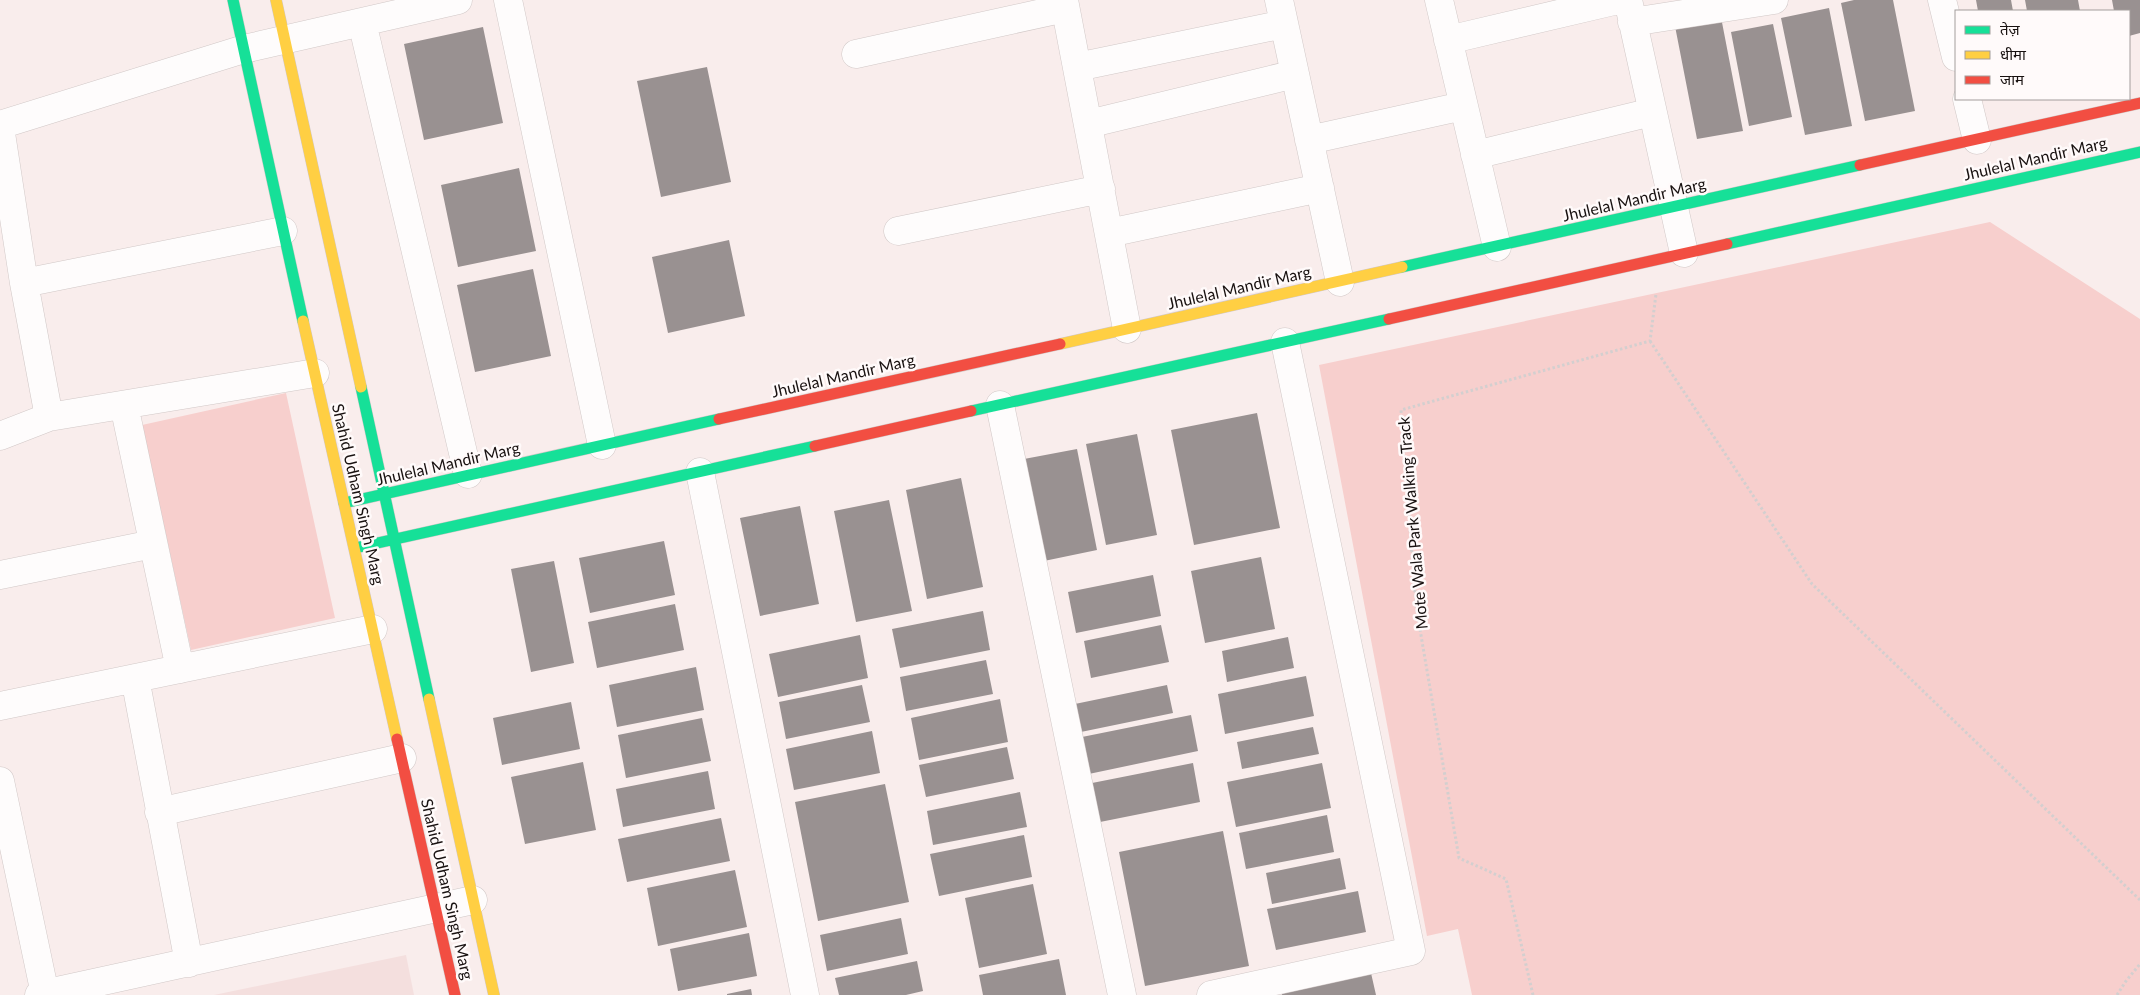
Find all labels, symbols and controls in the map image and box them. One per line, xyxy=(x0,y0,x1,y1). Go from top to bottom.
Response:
legend xyxy=(1955,10,2130,100)
text: तेज़ xyxy=(2000,20,2021,38)
text: धीमा xyxy=(2000,45,2027,63)
text: जाम xyxy=(2000,70,2025,88)
street label: Jhulelal Mandir Marg xyxy=(1961,132,2109,184)
street label: Jhulelal Mandir Marg xyxy=(1560,173,1708,225)
street label: Jhulelal Mandir Marg xyxy=(1165,261,1313,313)
street label: Jhulelal Mandir Marg xyxy=(769,349,917,401)
street label: Shahid Udham Singh Marg xyxy=(329,402,389,586)
street label: Mote Wala Park Walking Track xyxy=(1393,415,1431,630)
street label: Jhulelal Mandir Marg xyxy=(374,437,522,489)
street label: Shahid Udham Singh Marg xyxy=(418,797,478,981)

